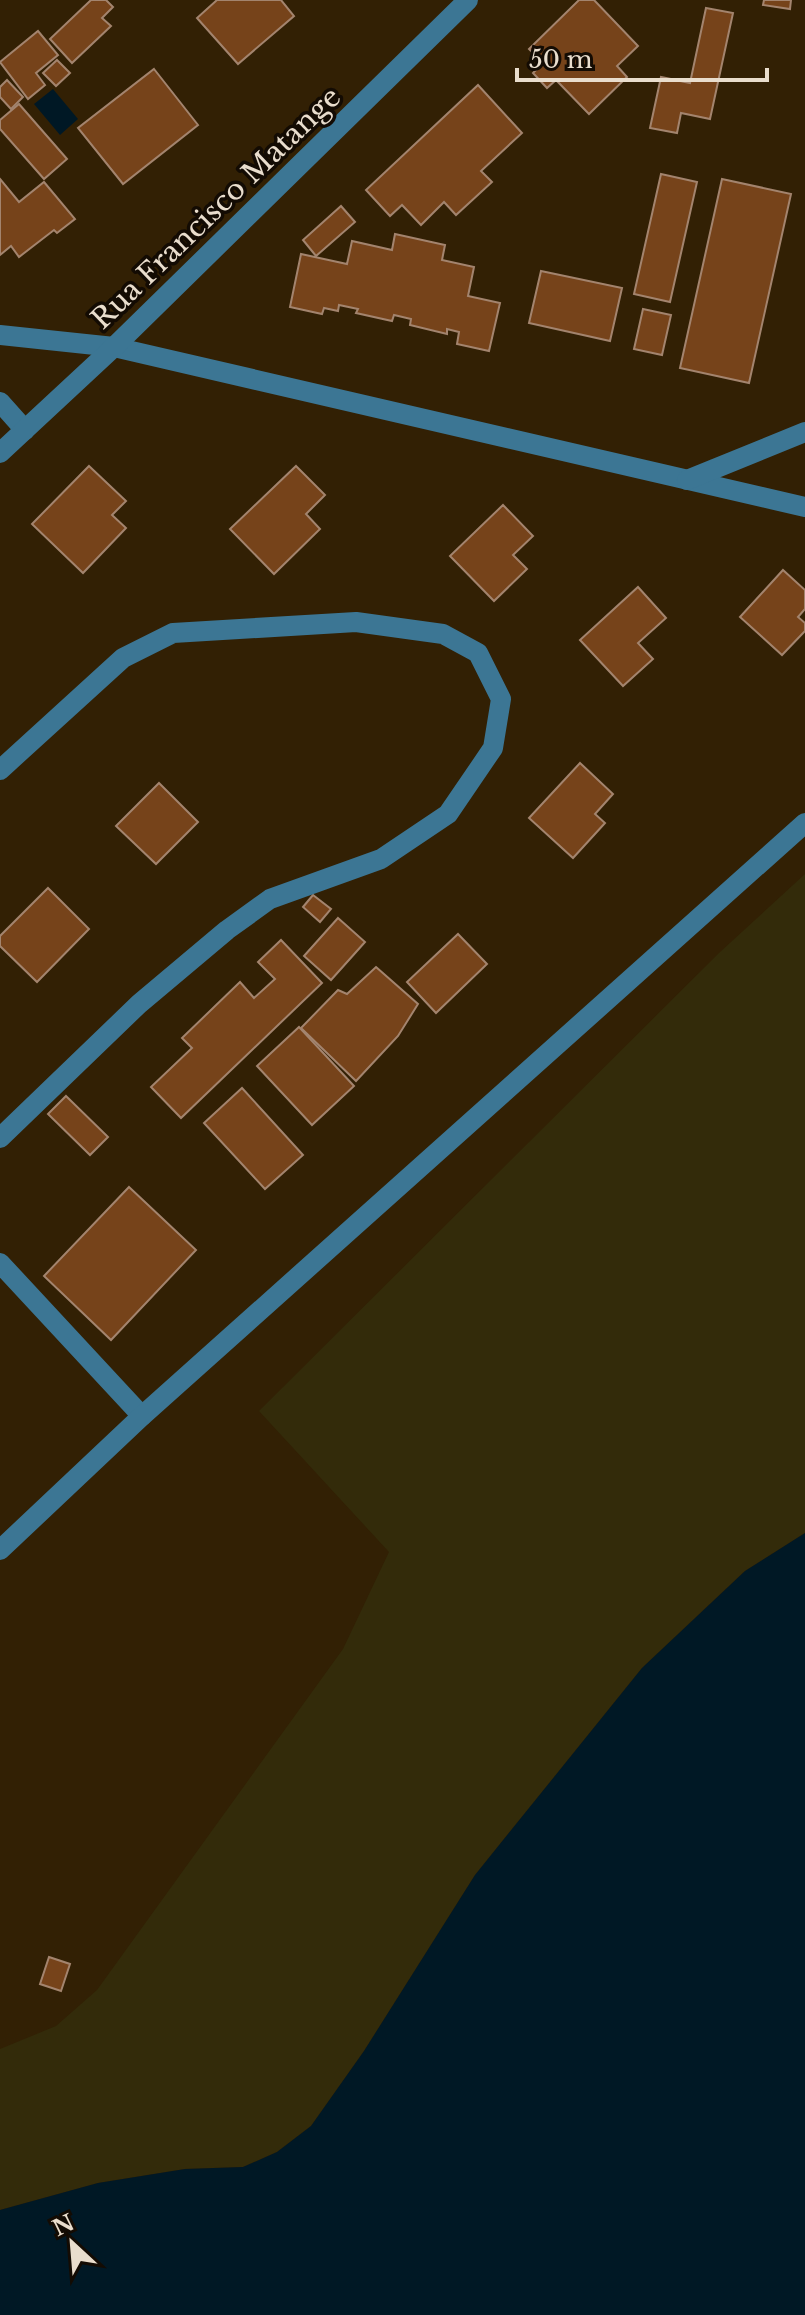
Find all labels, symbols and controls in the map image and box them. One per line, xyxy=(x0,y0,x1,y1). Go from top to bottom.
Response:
scale bar xyxy=(517,32,767,82)
text: 50 m xyxy=(529,45,593,74)
street label: Rua Francisco Matange xyxy=(84,80,348,336)
north arrow xyxy=(32,2203,112,2283)
text: N xyxy=(48,2209,79,2242)

